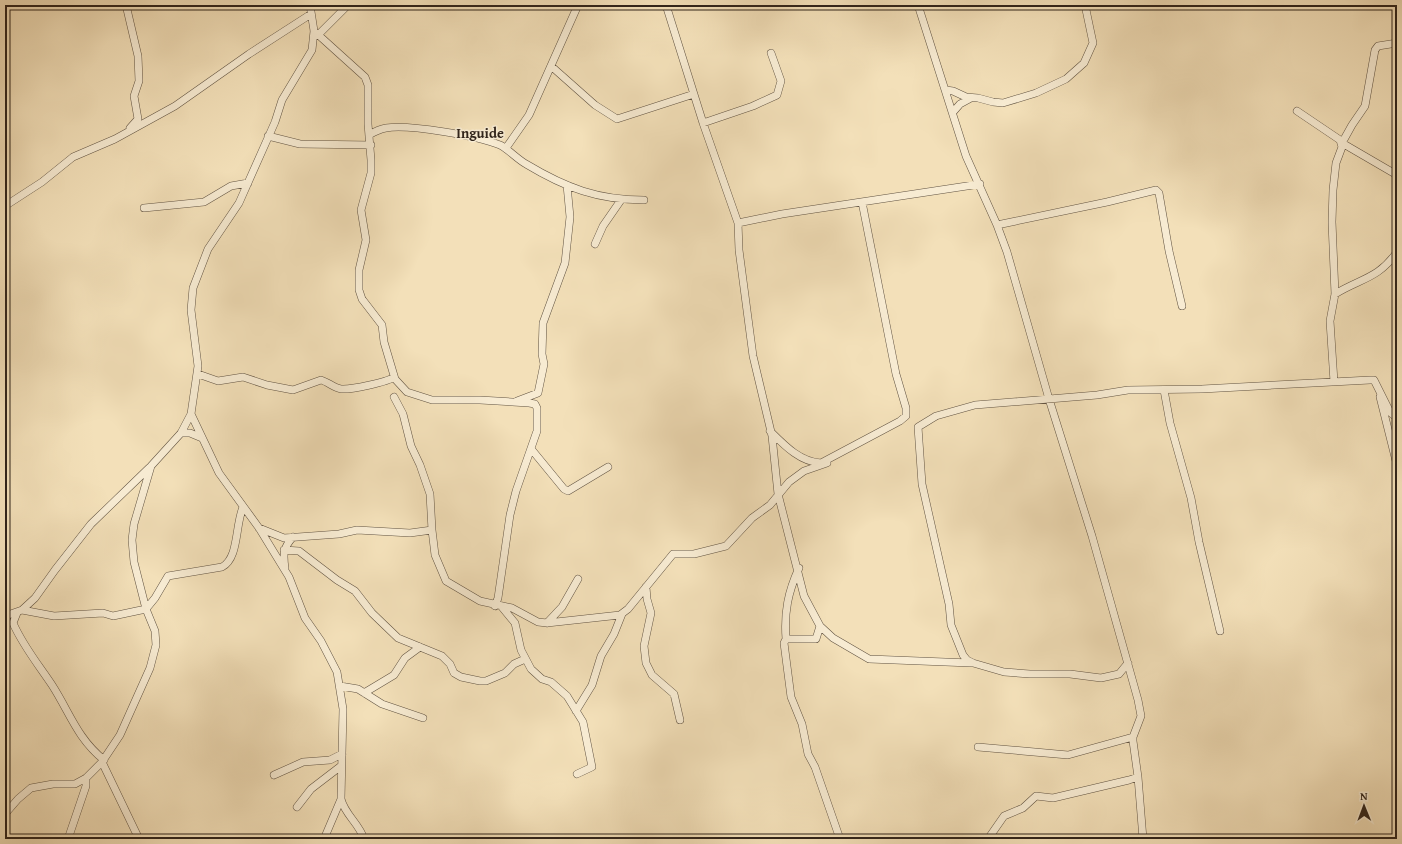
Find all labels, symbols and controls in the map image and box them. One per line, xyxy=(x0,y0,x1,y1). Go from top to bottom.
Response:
district label: Inguide xyxy=(456,123,504,143)
north arrow xyxy=(1344,786,1384,826)
text: N xyxy=(1360,788,1368,804)

